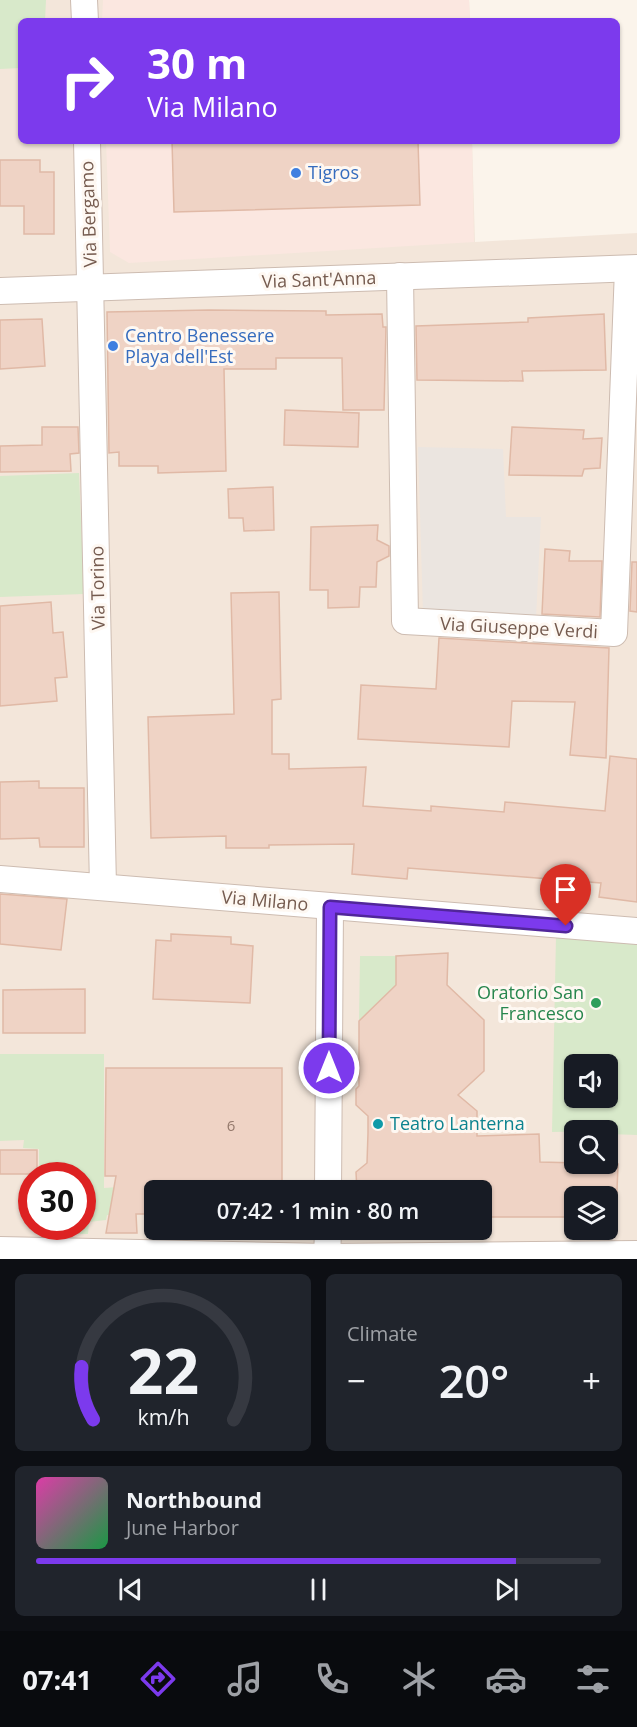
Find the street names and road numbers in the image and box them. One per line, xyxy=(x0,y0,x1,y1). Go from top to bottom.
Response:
street label: Via Bergamo xyxy=(74,160,102,268)
street label: Via Sant'Anna xyxy=(261,265,377,293)
street label: Via Torino xyxy=(84,546,110,630)
street label: Via Giuseppe Verdi xyxy=(440,611,599,643)
street label: Via Milano xyxy=(221,884,310,916)

